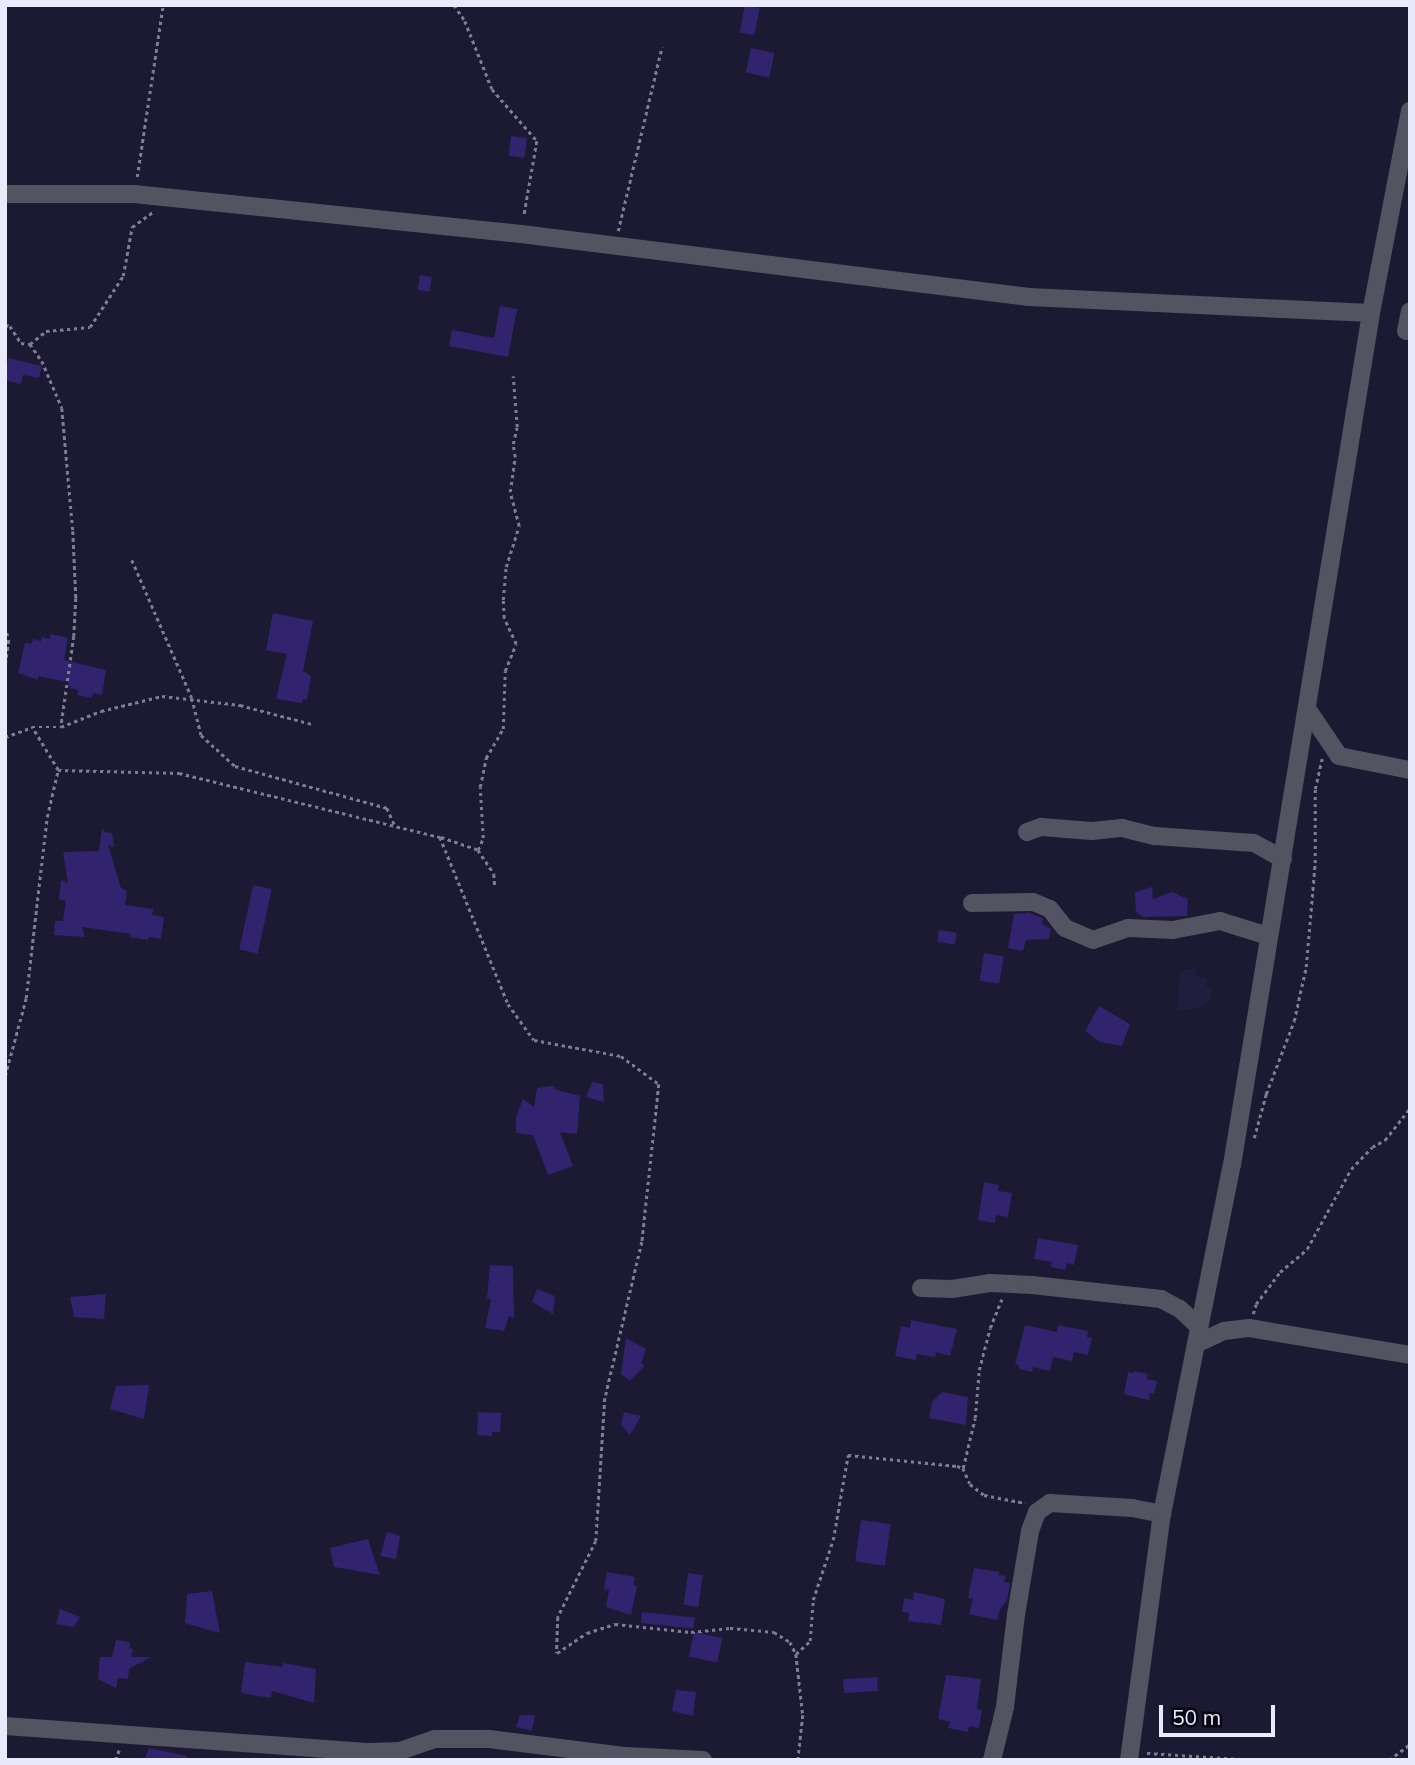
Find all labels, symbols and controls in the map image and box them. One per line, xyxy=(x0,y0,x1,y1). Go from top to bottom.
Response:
scale bar xyxy=(1163,1692,1278,1736)
text: 50 m xyxy=(1172,1704,1221,1730)

